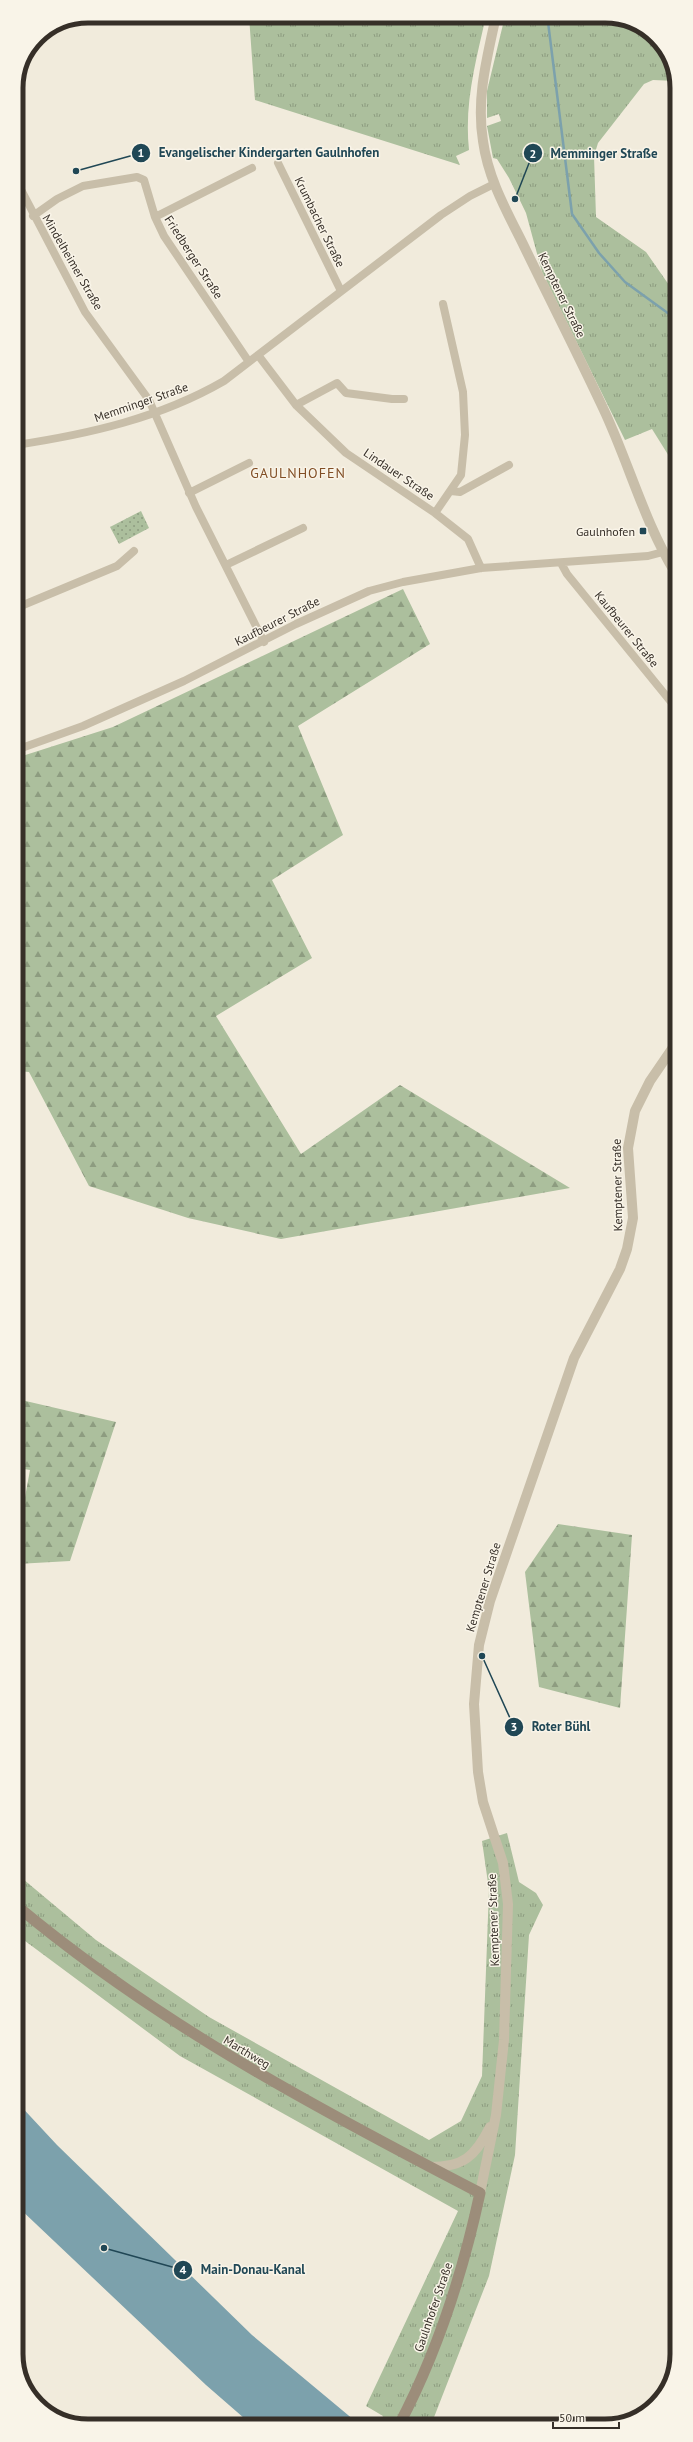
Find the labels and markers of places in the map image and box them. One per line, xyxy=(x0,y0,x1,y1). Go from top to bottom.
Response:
callout: Evangelischer Kindergarten Gaulnhofen xyxy=(131,140,388,165)
callout: Memminger Straße xyxy=(523,141,666,166)
place label: Gaulnhofen xyxy=(576,524,635,539)
marker: Gaulnhofen xyxy=(638,526,648,536)
callout: Roter Bühl xyxy=(504,1714,599,1739)
callout: Main-Donau-Kanal xyxy=(173,2257,313,2282)

